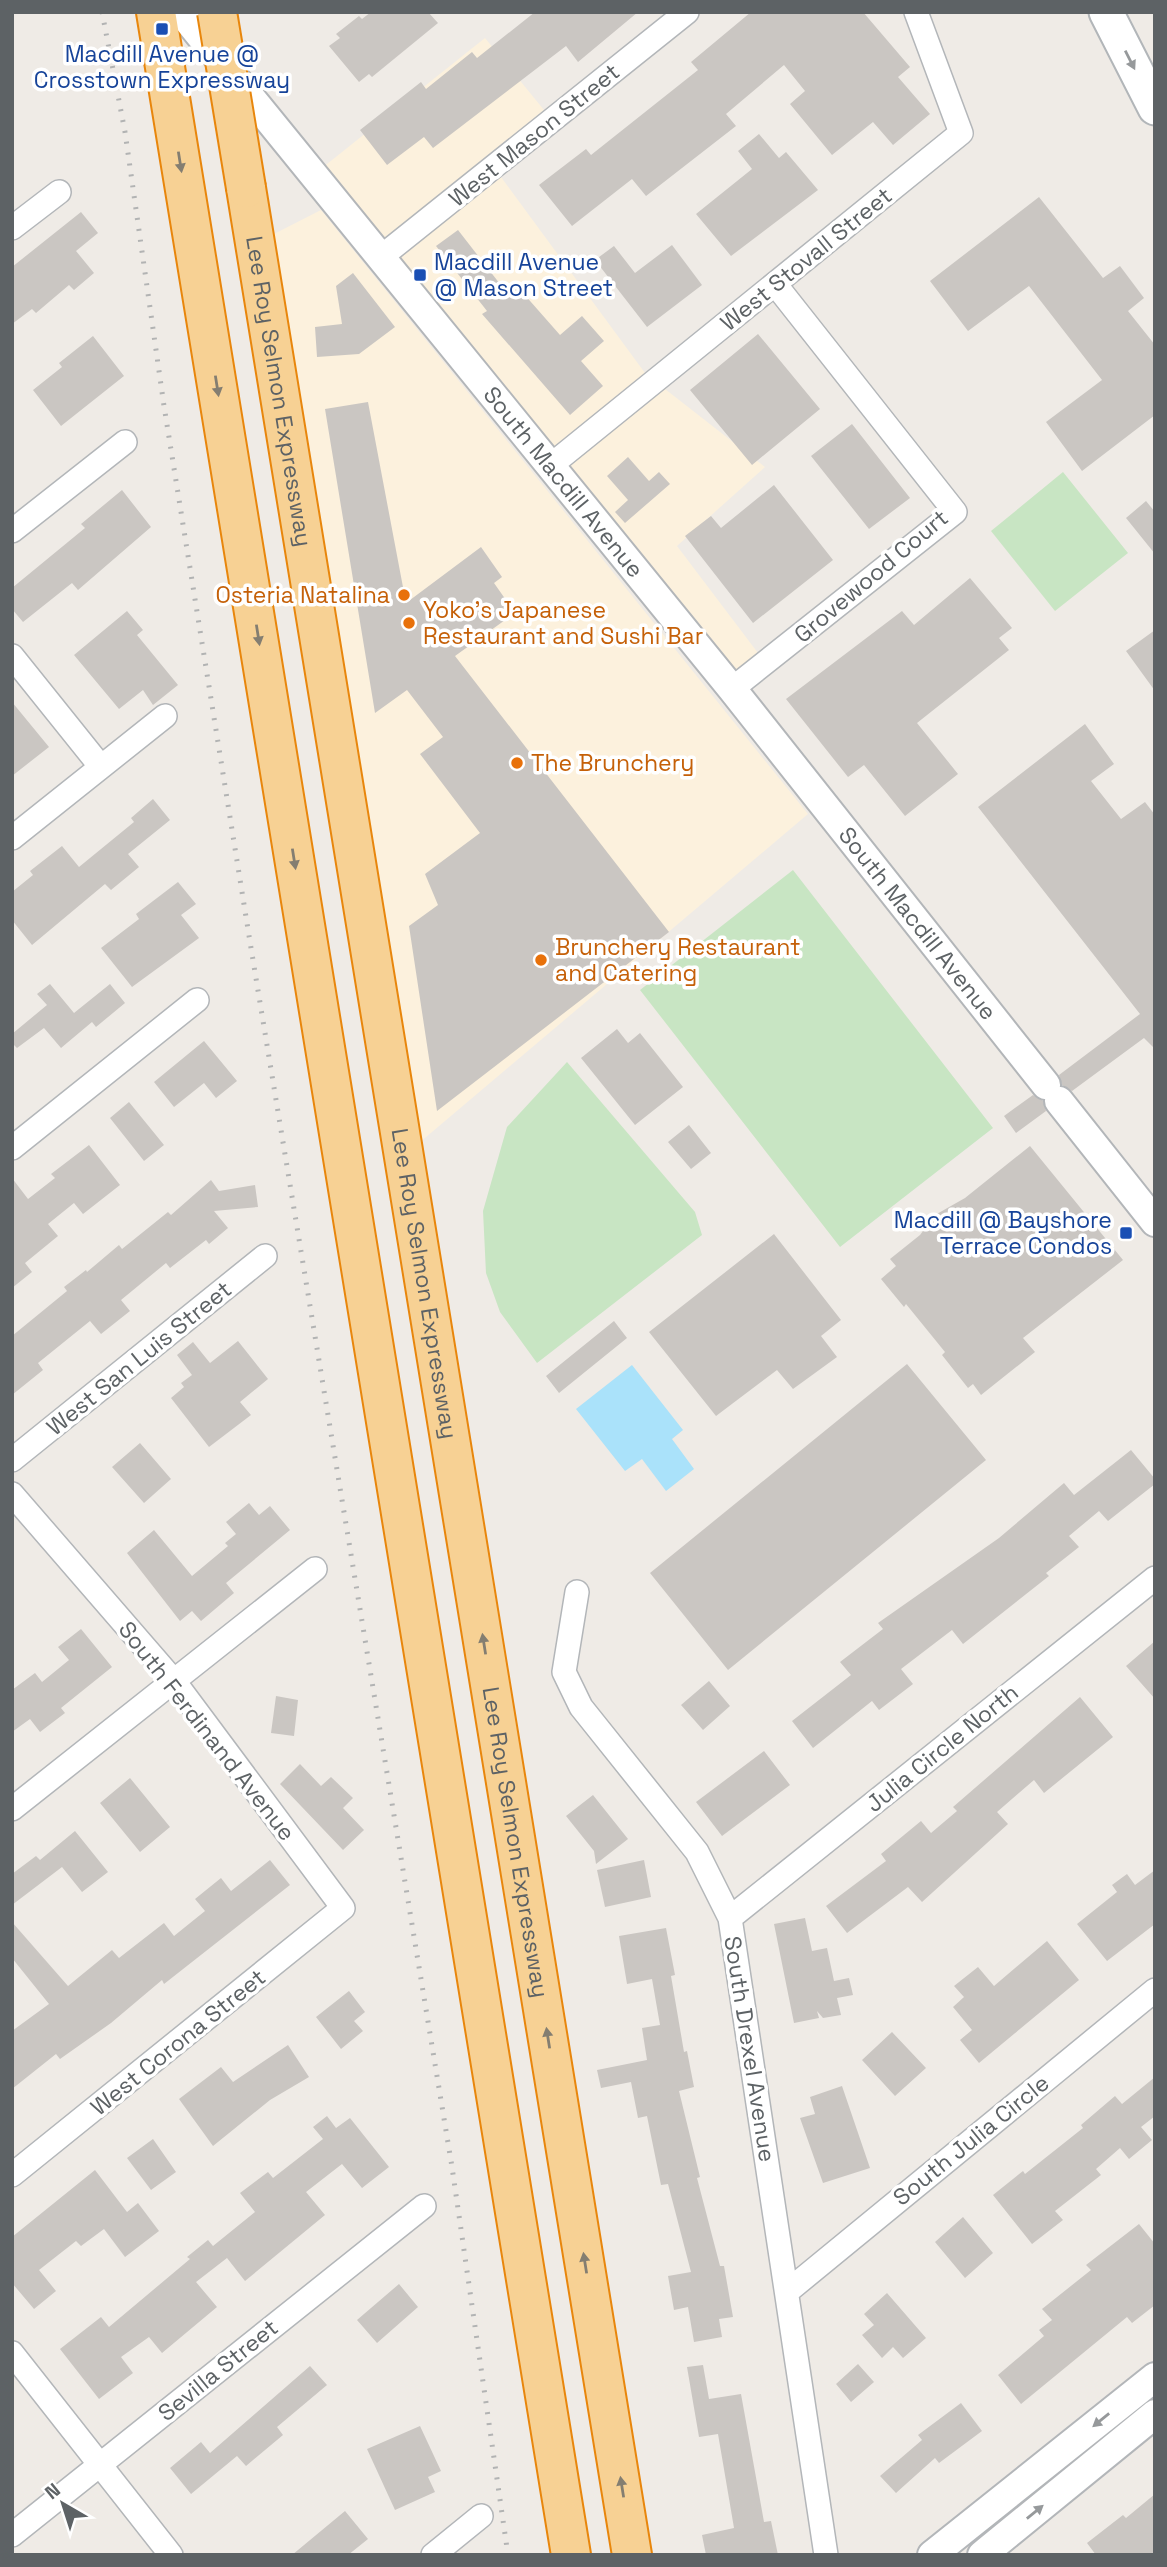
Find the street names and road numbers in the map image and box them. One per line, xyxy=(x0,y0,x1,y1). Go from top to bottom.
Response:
street label: West Mason Street xyxy=(442,57,626,213)
street label: West Stovall Street xyxy=(714,180,898,338)
street label: Lee Roy Selmon Expressway xyxy=(239,234,319,549)
street label: South Macdill Avenue xyxy=(477,380,650,584)
street label: Grovewood Court xyxy=(788,503,954,649)
street label: South Macdill Avenue xyxy=(832,821,1004,1026)
street label: Lee Roy Selmon Expressway xyxy=(385,1126,465,1441)
street label: West San Luis Street xyxy=(40,1274,238,1442)
street label: South Ferdinand Avenue xyxy=(112,1615,302,1847)
street label: Julia Circle North xyxy=(860,1677,1024,1819)
street label: Lee Roy Selmon Expressway xyxy=(476,1685,556,2000)
street label: South Drexel Avenue xyxy=(717,1934,783,2164)
street label: West Corona Street xyxy=(84,1962,272,2122)
street label: South Julia Circle xyxy=(887,2068,1055,2212)
street label: Sevilla Street xyxy=(152,2312,284,2428)

